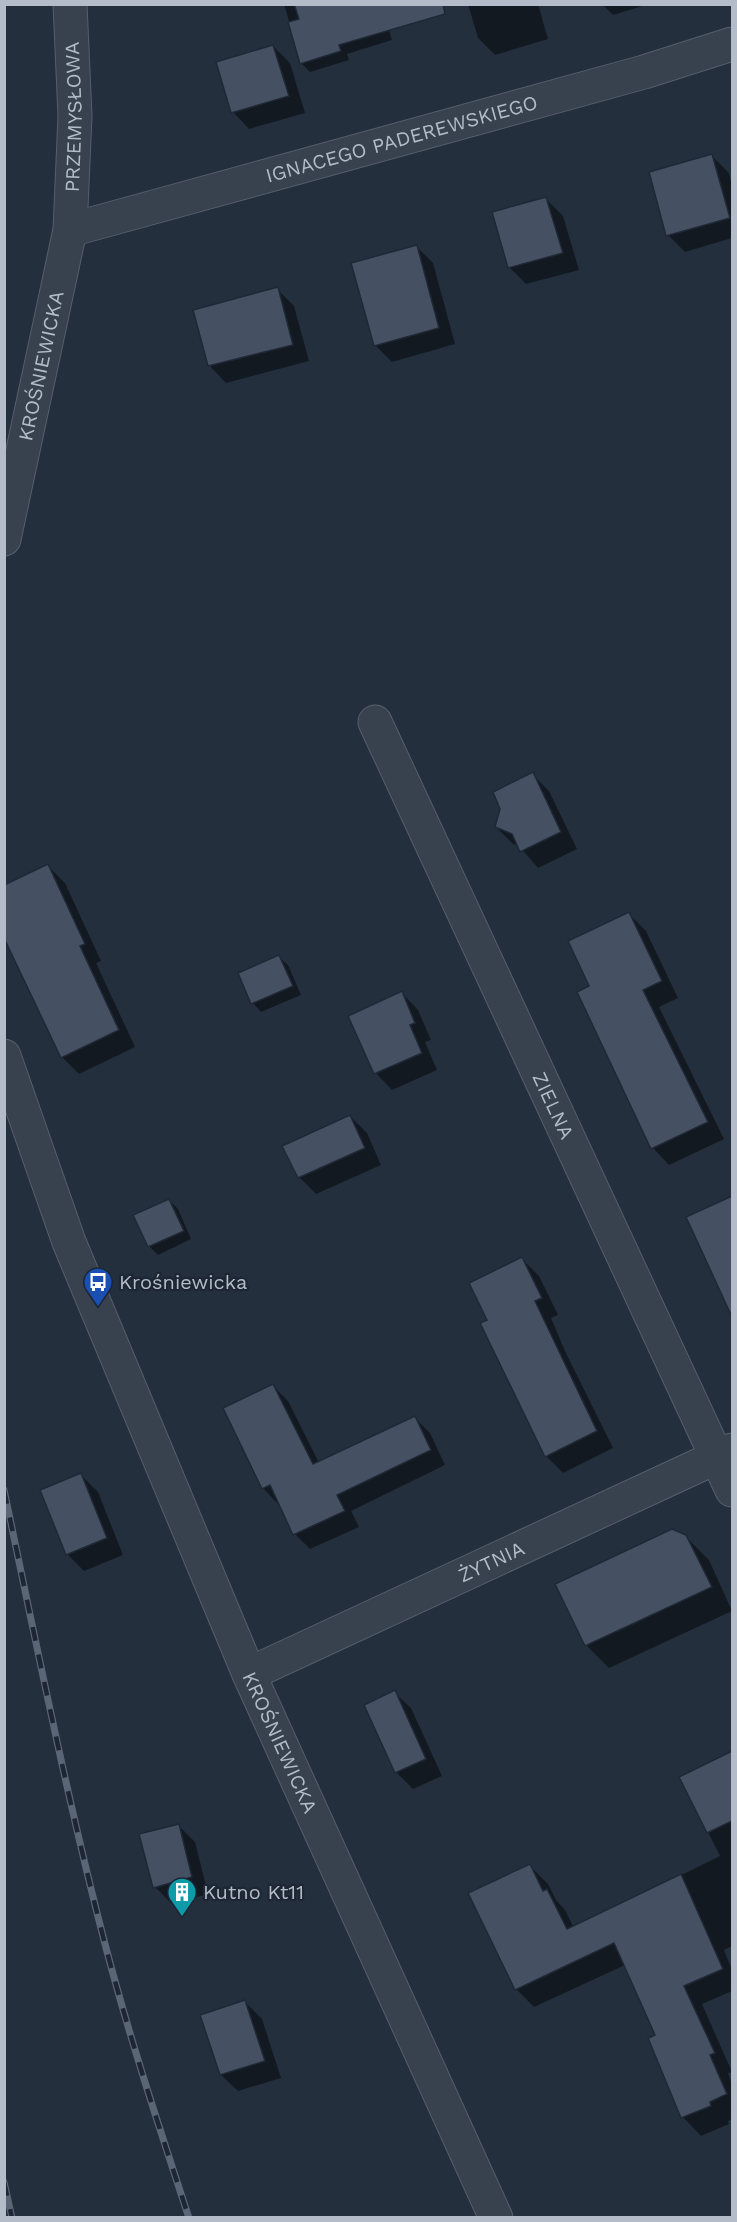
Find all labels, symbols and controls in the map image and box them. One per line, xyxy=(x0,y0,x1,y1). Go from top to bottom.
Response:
street label: PRZEMYSŁOWA xyxy=(60,41,87,193)
street label: IGNACEGO PADEREWSKIEGO xyxy=(263,90,540,188)
street label: KROŚNIEWICKA xyxy=(13,289,69,443)
street label: ZIELNA xyxy=(527,1068,579,1143)
bus stop icon: Krośniewicka xyxy=(82,1266,114,1308)
place label: Krośniewicka xyxy=(119,1270,247,1294)
street label: ŻYTNIA xyxy=(454,1536,528,1587)
street label: KROŚNIEWICKA xyxy=(238,1668,322,1817)
building icon: Kutno Kt11 xyxy=(166,1876,198,1918)
place label: Kutno Kt11 xyxy=(203,1880,304,1904)

